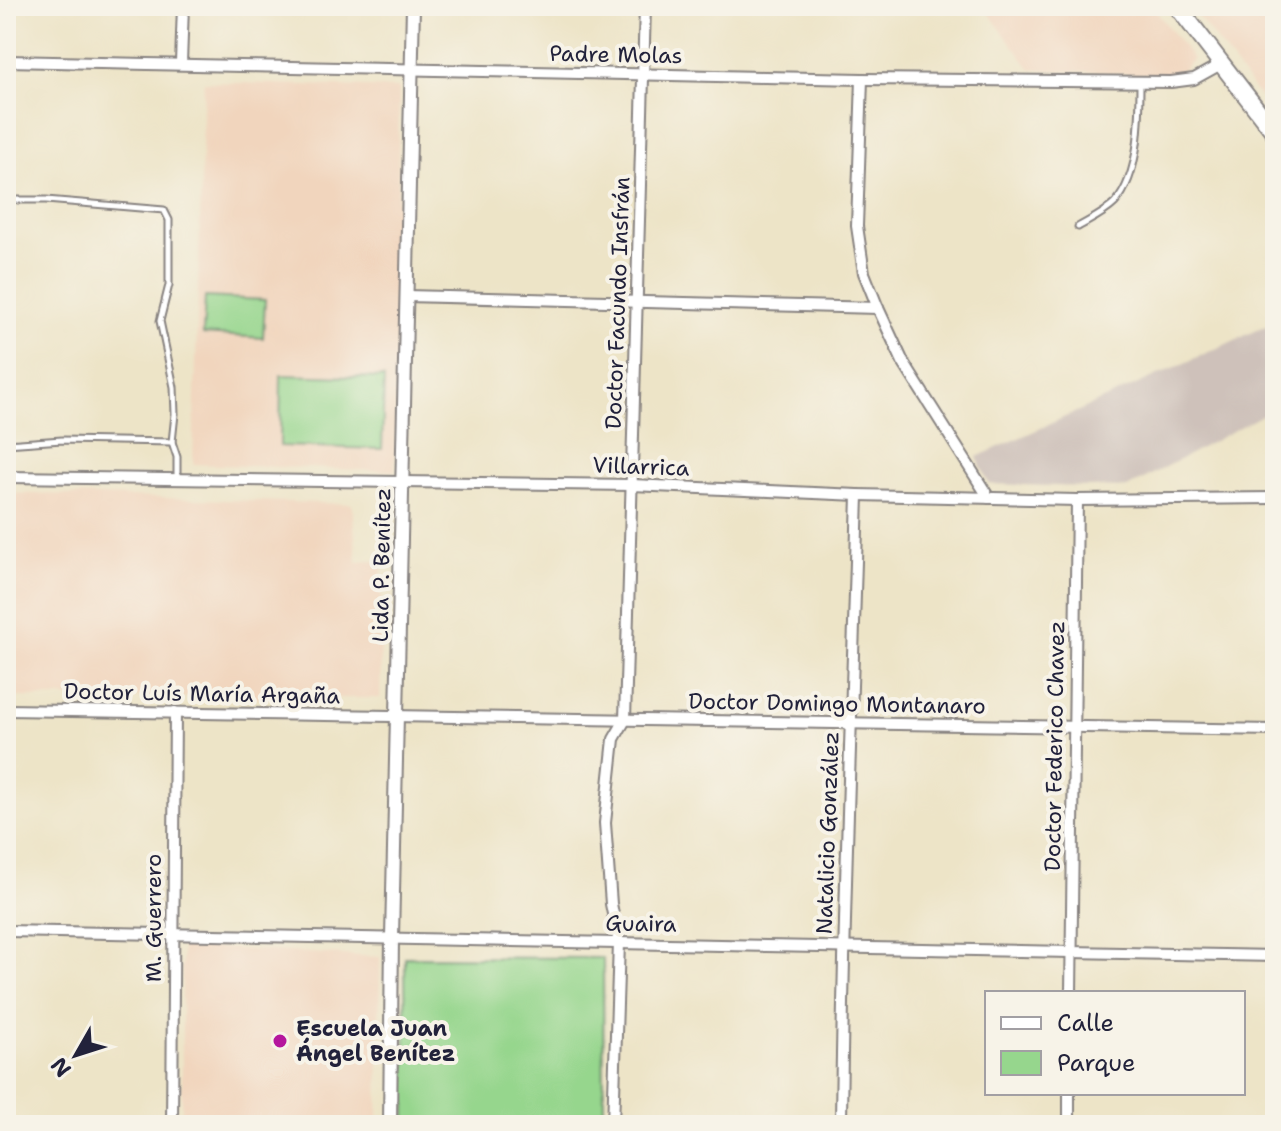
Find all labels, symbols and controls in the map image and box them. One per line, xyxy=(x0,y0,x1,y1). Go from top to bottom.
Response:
street label: Padre Molas xyxy=(549,39,683,70)
street label: Doctor Facundo Insfrán xyxy=(599,176,636,430)
street label: Villarrica xyxy=(592,450,690,483)
street label: Lida P. Benítez xyxy=(366,487,397,643)
street label: Doctor Federico Chavez xyxy=(1038,620,1071,872)
street label: Doctor Luís María Argaña xyxy=(64,677,341,710)
street label: Doctor Domingo Montanaro xyxy=(688,686,986,721)
street label: Natalicio González xyxy=(809,731,846,935)
street label: M. Guerrero xyxy=(139,854,168,982)
street label: Guaira xyxy=(605,908,677,939)
legend xyxy=(985,991,1245,1095)
text: Calle xyxy=(1057,1007,1114,1039)
place label: Escuela Juan Ángel Benítez xyxy=(296,1014,455,1068)
north arrow xyxy=(36,1015,116,1095)
marker: Escuela Juan Ángel Benítez xyxy=(271,1032,289,1050)
text: Parque xyxy=(1057,1047,1136,1079)
text: N xyxy=(44,1051,78,1083)

